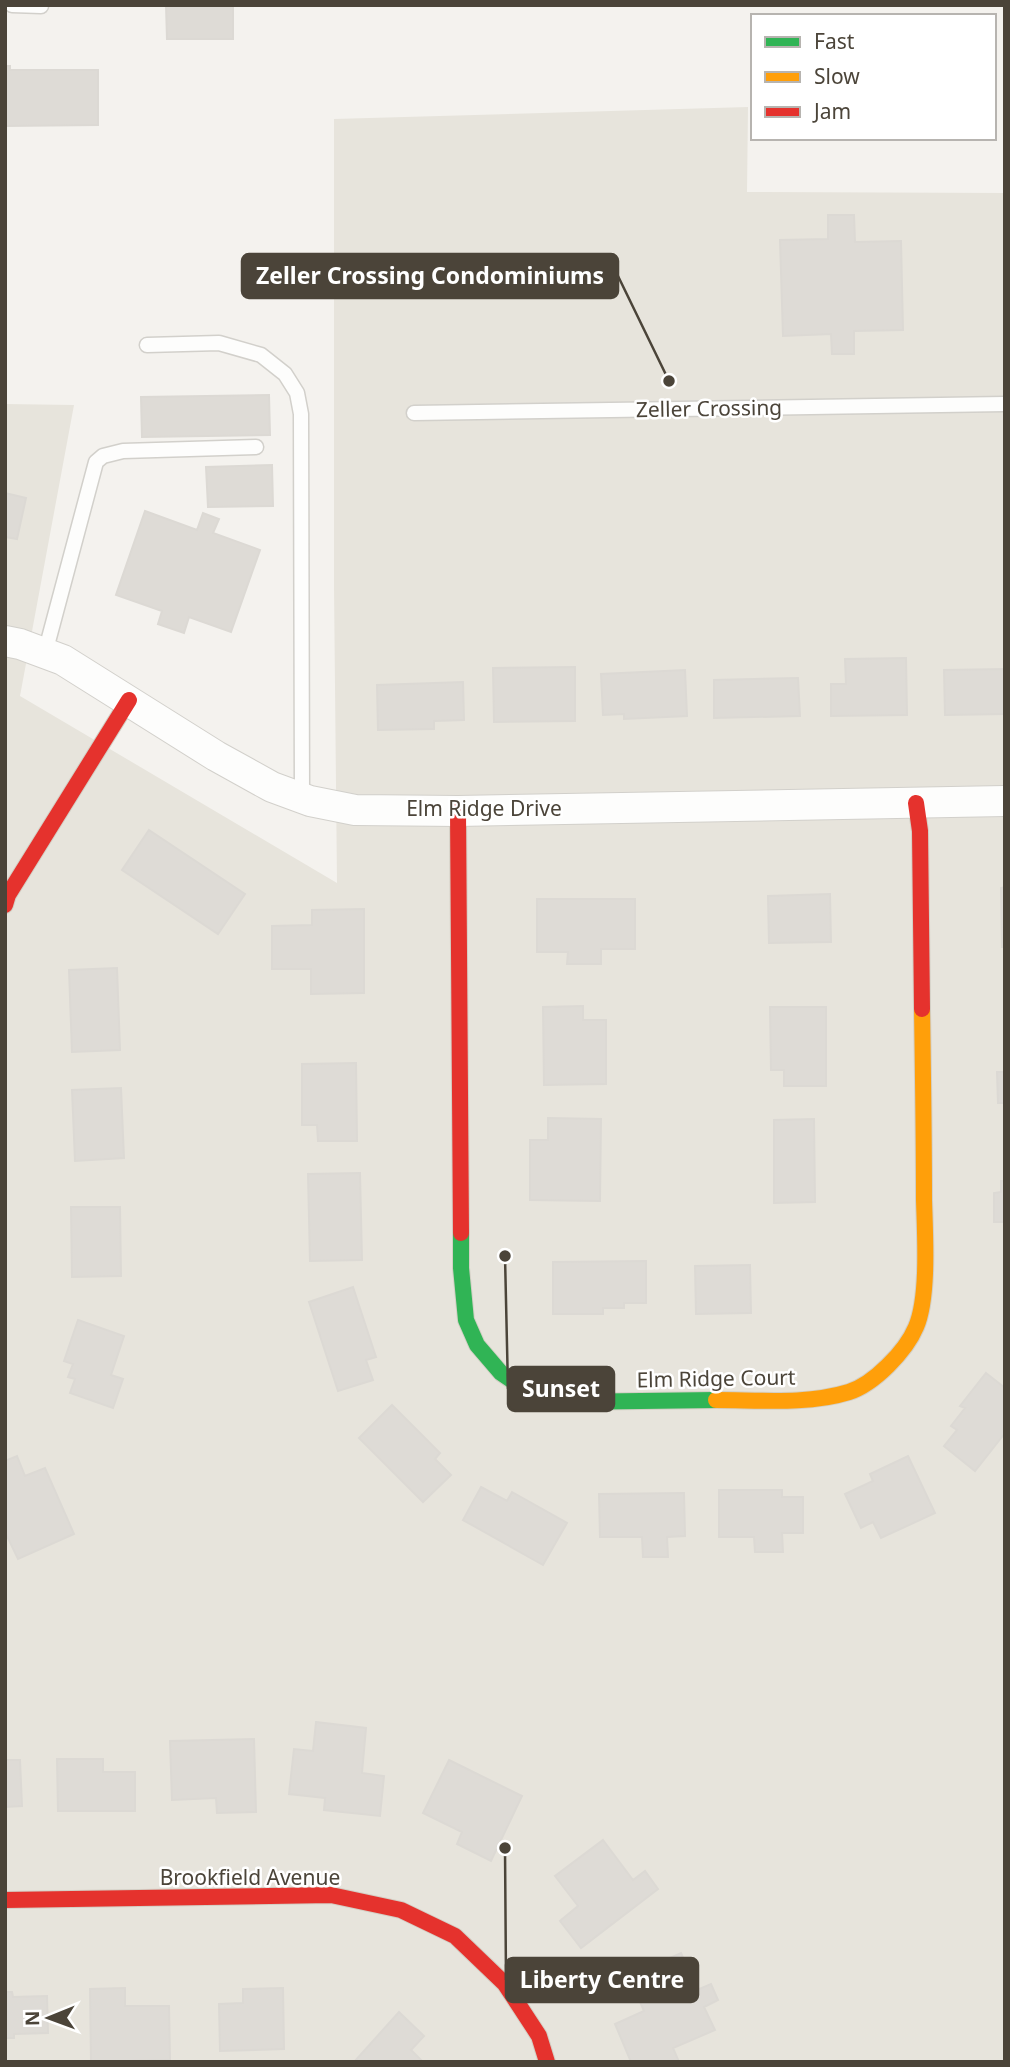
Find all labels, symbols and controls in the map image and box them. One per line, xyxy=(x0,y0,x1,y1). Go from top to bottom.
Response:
legend xyxy=(751,14,996,140)
text: Fast xyxy=(814,27,855,55)
text: Slow xyxy=(814,62,860,90)
text: Jam xyxy=(812,97,851,125)
callout: Zeller Crossing Condominiums xyxy=(242,254,618,298)
text: Zeller Crossing Condominiums xyxy=(256,259,604,291)
street label: Zeller Crossing xyxy=(636,393,782,423)
street label: Elm Ridge Drive xyxy=(406,794,562,822)
street label: Elm Ridge Court xyxy=(636,1363,796,1393)
callout: Sunset xyxy=(508,1367,614,1411)
text: Sunset xyxy=(522,1372,600,1404)
street label: Brookfield Avenue xyxy=(160,1863,340,1891)
callout: Liberty Centre xyxy=(506,1958,698,2002)
text: Liberty Centre xyxy=(520,1963,684,1995)
north arrow xyxy=(14,1983,84,2053)
text: N xyxy=(19,2010,45,2026)

